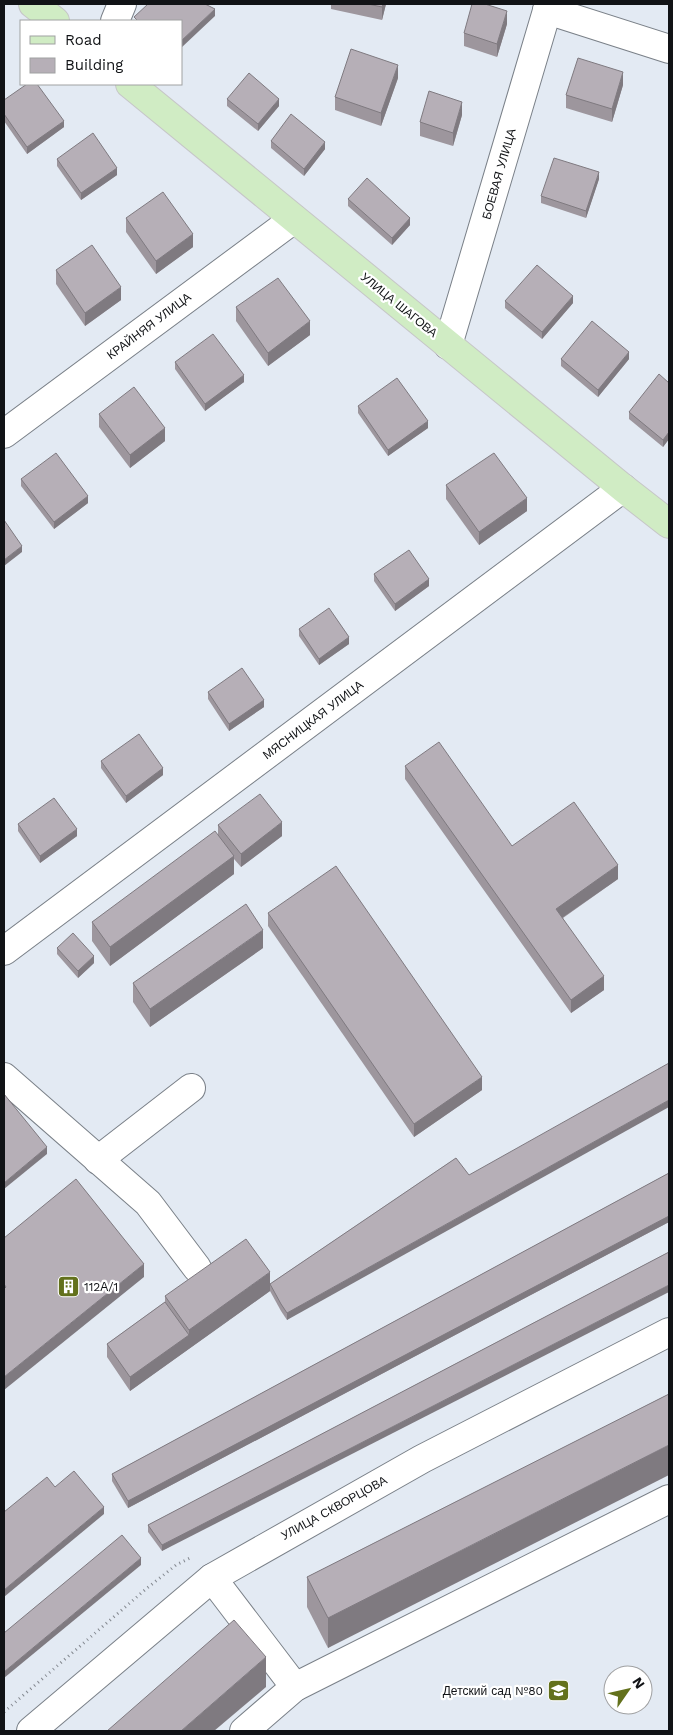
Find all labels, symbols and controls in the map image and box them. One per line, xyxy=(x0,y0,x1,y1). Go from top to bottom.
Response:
legend xyxy=(20,20,182,85)
text: Road xyxy=(65,31,102,49)
text: Building xyxy=(65,56,123,74)
street label: БОЕВАЯ УЛИЦА xyxy=(479,127,519,221)
street label: УЛИЦА ШАГОВА xyxy=(358,270,440,340)
street label: КРАЙНЯЯ УЛИЦА xyxy=(104,289,194,362)
street label: МЯСНИЦКАЯ УЛИЦА xyxy=(260,678,366,762)
building icon: 112А/1 xyxy=(56,1275,80,1299)
place label: 112А/1 xyxy=(84,1280,118,1294)
street label: УЛИЦА СКВОРЦОВА xyxy=(279,1473,389,1543)
north arrow xyxy=(603,1665,653,1715)
text: N xyxy=(629,1674,648,1692)
school or university icon: Детский сад №80 xyxy=(547,1679,571,1703)
place label: Детский сад №80 xyxy=(443,1684,543,1698)

